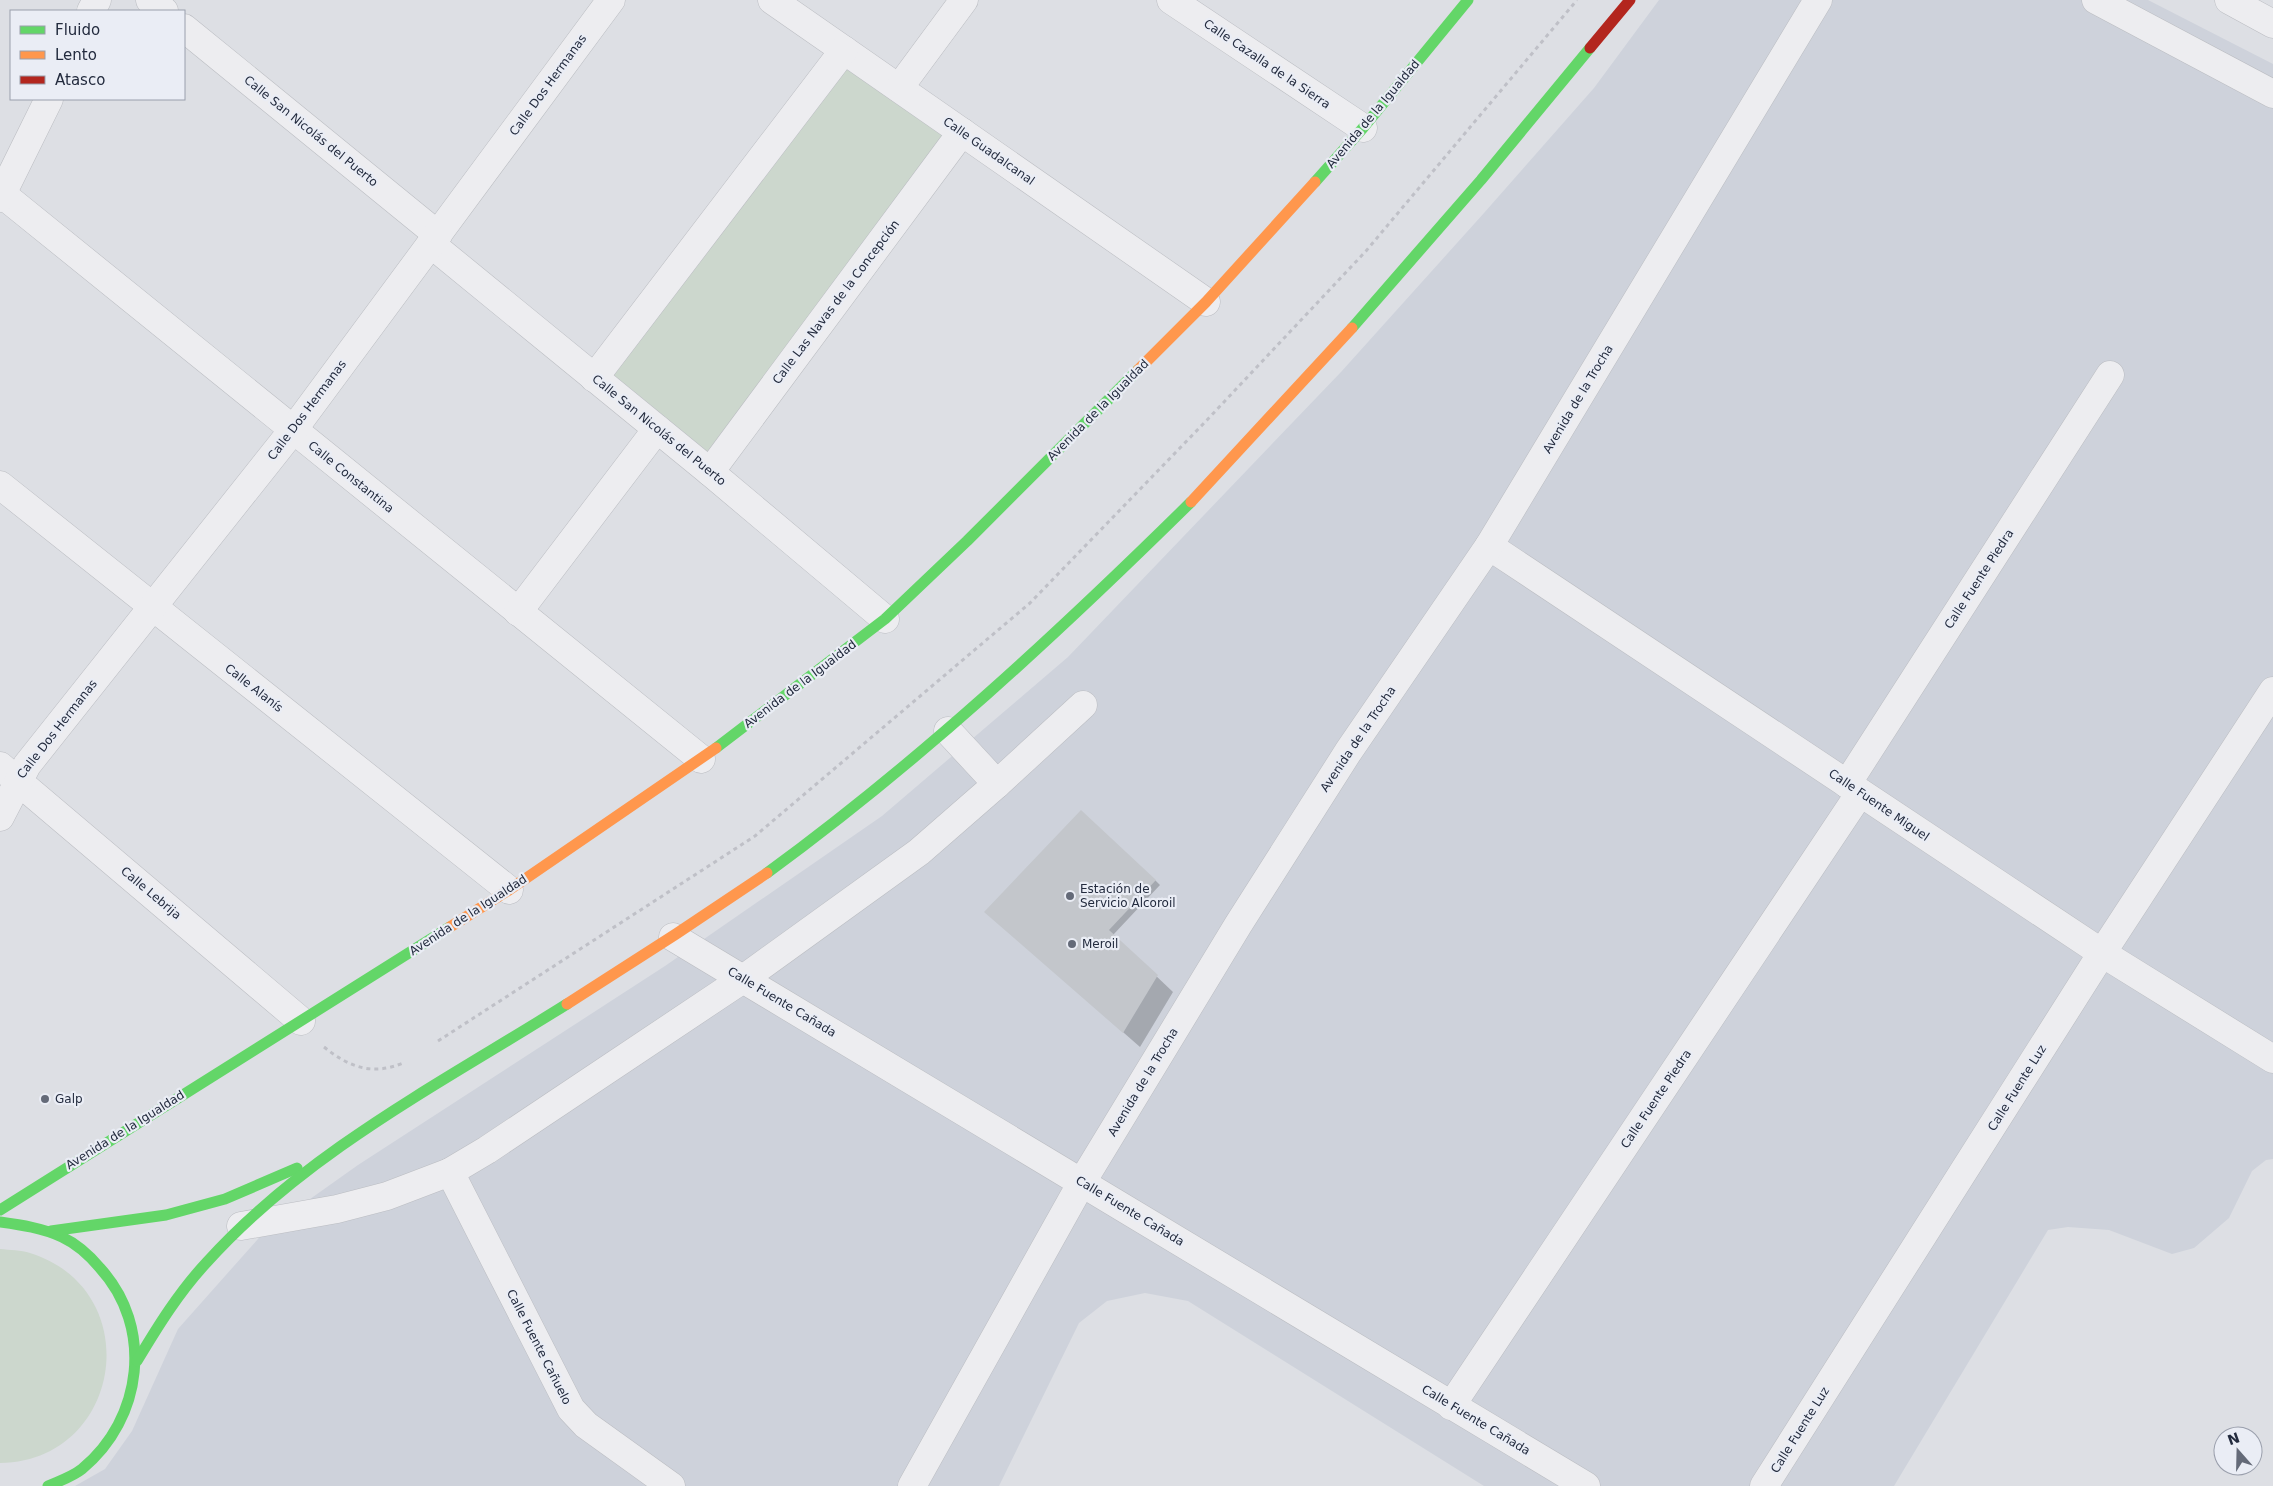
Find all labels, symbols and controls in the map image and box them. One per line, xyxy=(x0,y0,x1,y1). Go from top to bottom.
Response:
legend xyxy=(10,10,185,100)
street label: Calle Cazalla de la Sierra xyxy=(1201,16,1333,112)
text: Fluido xyxy=(55,21,100,39)
street label: Calle Dos Hermanas xyxy=(507,32,589,138)
text: Lento xyxy=(55,46,97,64)
street label: Avenida de la Igualdad xyxy=(1324,57,1422,171)
text: Atasco xyxy=(55,71,105,89)
street label: Calle San Nicolás del Puerto xyxy=(241,73,381,189)
street label: Calle Guadalcanal xyxy=(941,114,1037,188)
street label: Calle Las Navas de la Concepción xyxy=(770,217,902,387)
street label: Avenida de la Trocha xyxy=(1540,342,1616,456)
street label: Calle Dos Hermanas xyxy=(265,357,349,463)
street label: Avenida de la Igualdad xyxy=(1045,357,1151,463)
street label: Calle San Nicolás del Puerto xyxy=(589,372,729,488)
street label: Calle Constantina xyxy=(305,438,397,516)
street label: Calle Fuente Piedra xyxy=(1942,527,2016,631)
street label: Avenida de la Igualdad xyxy=(741,637,859,731)
street label: Calle Alanís xyxy=(222,661,286,715)
street label: Calle Dos Hermanas xyxy=(14,677,100,781)
street label: Avenida de la Trocha xyxy=(1317,684,1399,794)
street label: Calle Fuente Miguel xyxy=(1826,766,1932,844)
street label: Calle Lebrija xyxy=(118,864,184,922)
street label: Avenida de la Igualdad xyxy=(407,872,529,958)
place label: Estación de Servicio Alcoroil xyxy=(1080,882,1176,910)
marker: Estación de Servicio Alcoroil xyxy=(1064,890,1076,902)
place label: Meroil xyxy=(1082,937,1118,951)
marker: Meroil xyxy=(1066,938,1078,950)
street label: Calle Fuente Cañada xyxy=(725,964,839,1040)
street label: Avenida de la Trocha xyxy=(1105,1025,1181,1139)
street label: Calle Fuente Luz xyxy=(1985,1042,2049,1134)
street label: Calle Fuente Piedra xyxy=(1618,1047,1694,1151)
street label: Avenida de la Igualdad xyxy=(63,1088,187,1172)
place label: Galp xyxy=(55,1092,83,1106)
marker: Galp xyxy=(39,1093,51,1105)
street label: Calle Fuente Cañada xyxy=(1073,1173,1187,1249)
street label: Calle Fuente Cañuelo xyxy=(504,1287,574,1407)
street label: Calle Fuente Cañada xyxy=(1419,1382,1533,1458)
street label: Calle Fuente Luz xyxy=(1768,1384,1832,1476)
north arrow xyxy=(2213,1426,2263,1476)
text: N xyxy=(2225,1429,2242,1448)

